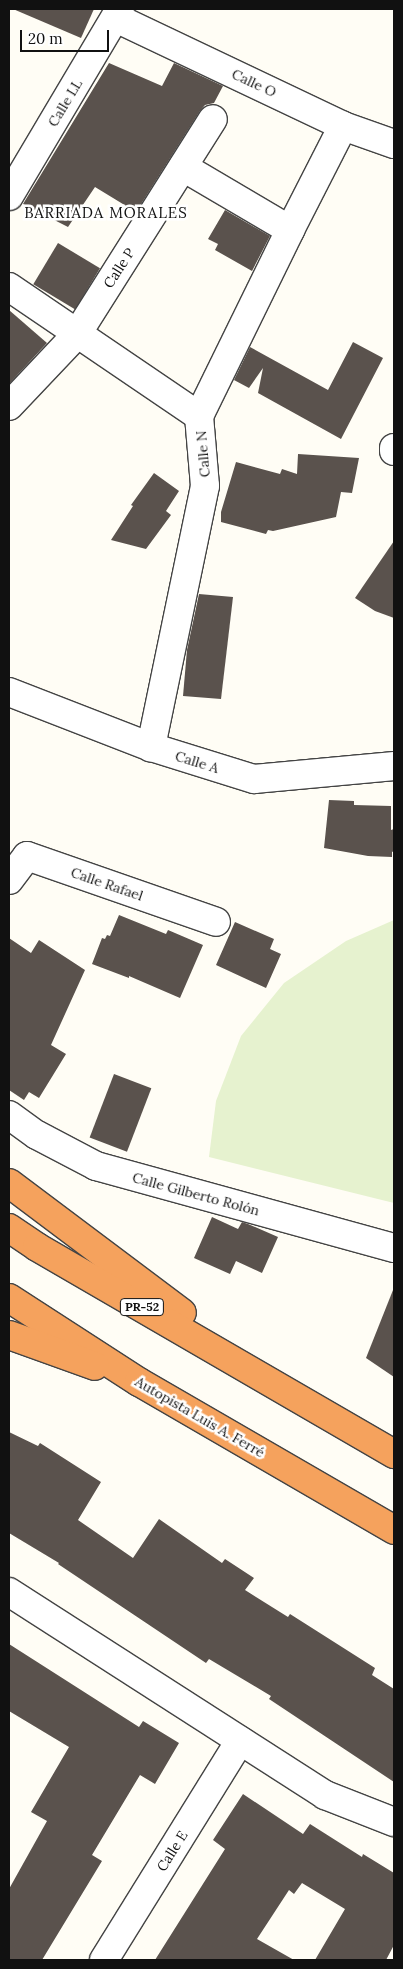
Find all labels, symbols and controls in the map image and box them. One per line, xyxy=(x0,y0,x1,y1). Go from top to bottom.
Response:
scale bar xyxy=(22,20,111,52)
text: 20 m xyxy=(28,29,63,48)
street label: Calle O xyxy=(229,65,279,101)
street label: Calle LL xyxy=(44,76,86,130)
district label: BARRIADA MORALES xyxy=(22,204,190,222)
street label: Calle P xyxy=(100,245,138,291)
street label: Calle N xyxy=(193,430,213,478)
street label: Calle A xyxy=(173,747,221,777)
street label: Calle Rafael xyxy=(69,864,145,904)
street label: Calle Gilberto Rolón xyxy=(131,1169,261,1219)
road number: PR-52 xyxy=(120,1298,164,1316)
street label: Autopista Luis A. Ferré xyxy=(132,1373,268,1461)
street label: Calle E xyxy=(153,1828,191,1874)

